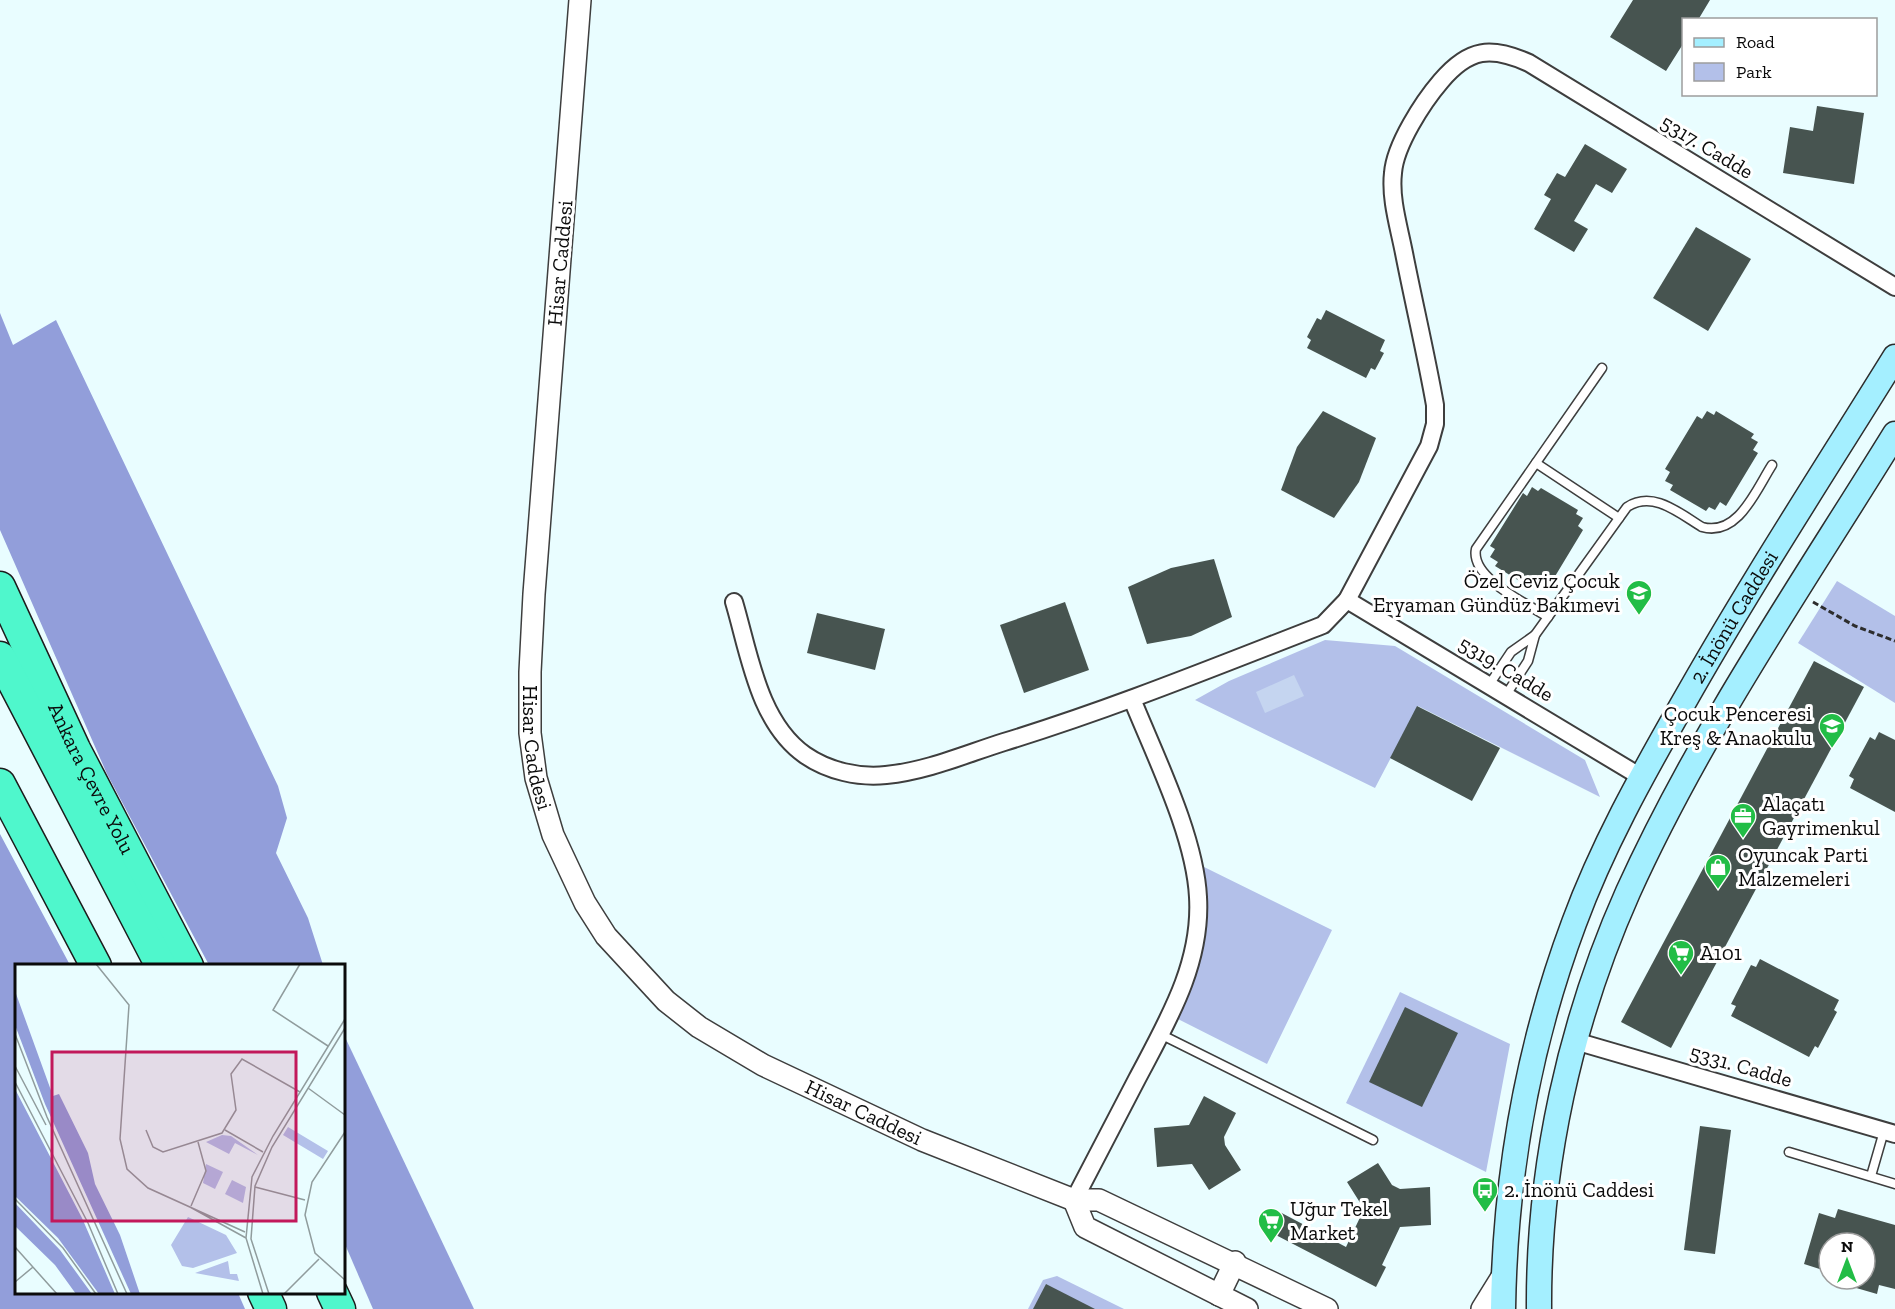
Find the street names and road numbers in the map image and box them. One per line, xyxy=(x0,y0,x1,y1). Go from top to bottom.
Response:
street label: 5317. Cadde xyxy=(1656,109,1758,184)
street label: Hisar Caddesi xyxy=(542,199,577,327)
street label: 2. İnönü Caddesi xyxy=(1684,546,1783,688)
street label: 5319. Cadde xyxy=(1454,631,1558,707)
street label: Hisar Caddesi xyxy=(518,685,558,813)
street label: Ankara Çevre Yolu xyxy=(43,698,141,858)
street label: 5331. Cadde xyxy=(1687,1039,1795,1092)
street label: Hisar Caddesi xyxy=(801,1074,926,1150)

